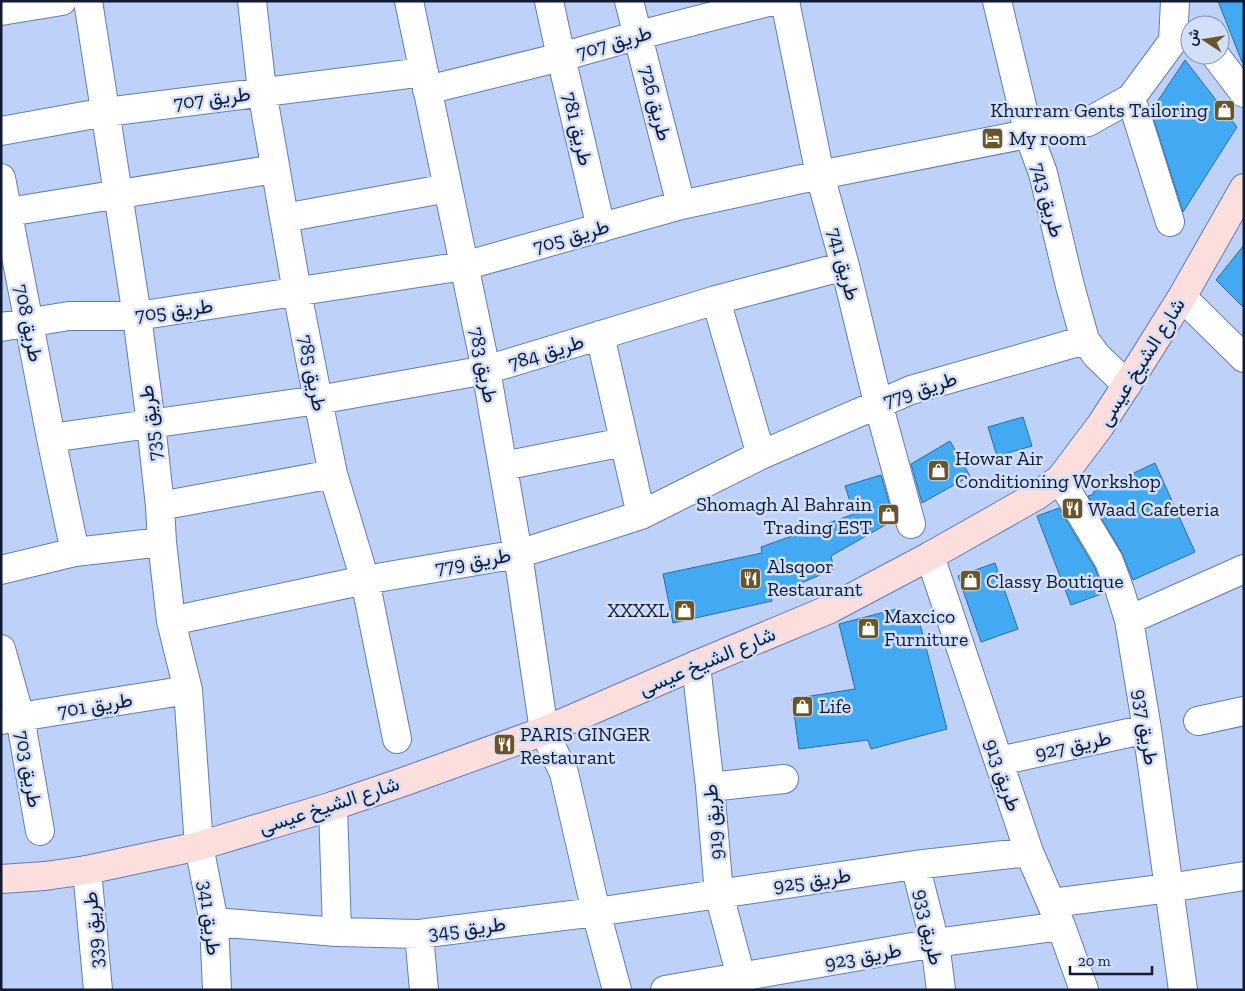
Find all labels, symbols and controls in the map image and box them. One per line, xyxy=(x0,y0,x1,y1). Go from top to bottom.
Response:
north arrow xyxy=(1180,15,1230,65)
street label: طريق 707 xyxy=(574,20,655,65)
text: ش xyxy=(1183,27,1203,47)
street label: طريق 726 xyxy=(634,63,677,144)
street label: طريق 707 xyxy=(172,81,252,116)
street label: طريق 781 xyxy=(557,90,598,168)
place label: Khurram Gents Tailoring xyxy=(990,98,1208,122)
shop icon: Khurram Gents Tailoring xyxy=(1212,98,1236,122)
hotel icon: My room xyxy=(981,126,1005,150)
place label: My room xyxy=(1009,126,1087,150)
street label: طريق 743 xyxy=(1026,160,1069,240)
street label: طريق 705 xyxy=(530,214,612,259)
street label: طريق 741 xyxy=(822,225,865,303)
street label: طريق 708 xyxy=(9,282,48,364)
street label: طريق 705 xyxy=(134,293,214,328)
street label: شارع الشيخ عيسى xyxy=(1092,294,1192,431)
street label: طريق 783 xyxy=(464,325,503,405)
street label: طريق 784 xyxy=(505,329,587,376)
street label: طريق 785 xyxy=(293,333,332,413)
street label: طريق 779 xyxy=(880,366,960,413)
street label: طريق 735 xyxy=(133,383,168,462)
place label: Howar Air Conditioning Workshop xyxy=(955,446,1161,493)
shop icon: Howar Air Conditioning Workshop xyxy=(927,458,951,482)
place label: Shomagh Al Bahrain Trading EST xyxy=(696,492,873,539)
restaurant icon: Waad Cafeteria xyxy=(1060,497,1084,521)
place label: Waad Cafeteria xyxy=(1088,497,1220,521)
shop icon: Shomagh Al Bahrain Trading EST xyxy=(876,503,900,527)
street label: طريق 779 xyxy=(433,543,513,580)
place label: Alsqoor Restaurant xyxy=(767,554,863,601)
restaurant icon: Alsqoor Restaurant xyxy=(739,566,763,590)
shop icon: Classy Boutique xyxy=(958,569,982,593)
place label: Classy Boutique xyxy=(986,569,1124,593)
place label: XXXXL xyxy=(608,598,669,622)
shop icon: XXXXL xyxy=(673,598,697,622)
place label: Maxcico Furniture xyxy=(884,604,968,651)
shop icon: Maxcico Furniture xyxy=(856,616,880,640)
street label: شارع الشيخ عيسى xyxy=(635,621,780,702)
street label: طريق 701 xyxy=(56,687,134,724)
street label: طريق 937 xyxy=(1127,687,1164,767)
shop icon: Life xyxy=(791,694,815,718)
place label: Life xyxy=(819,694,851,718)
place label: PARIS GINGER Restaurant xyxy=(520,722,651,769)
street label: طريق 927 xyxy=(1033,725,1114,766)
street label: طريق 703 xyxy=(9,729,48,810)
restaurant icon: PARIS GINGER Restaurant xyxy=(492,733,516,757)
street label: طريق 913 xyxy=(978,736,1027,815)
street label: شارع الشيخ عيسى xyxy=(256,771,403,841)
street label: طريق 919 xyxy=(698,783,729,861)
street label: طريق 925 xyxy=(772,863,852,898)
street label: طريق 341 xyxy=(193,879,226,957)
street label: طريق 933 xyxy=(908,887,949,967)
street label: طريق 339 xyxy=(78,890,109,969)
street label: طريق 345 xyxy=(427,911,507,946)
street label: طريق 923 xyxy=(823,937,903,976)
scale bar xyxy=(1070,944,1152,976)
text: 20 m xyxy=(1078,952,1111,970)

